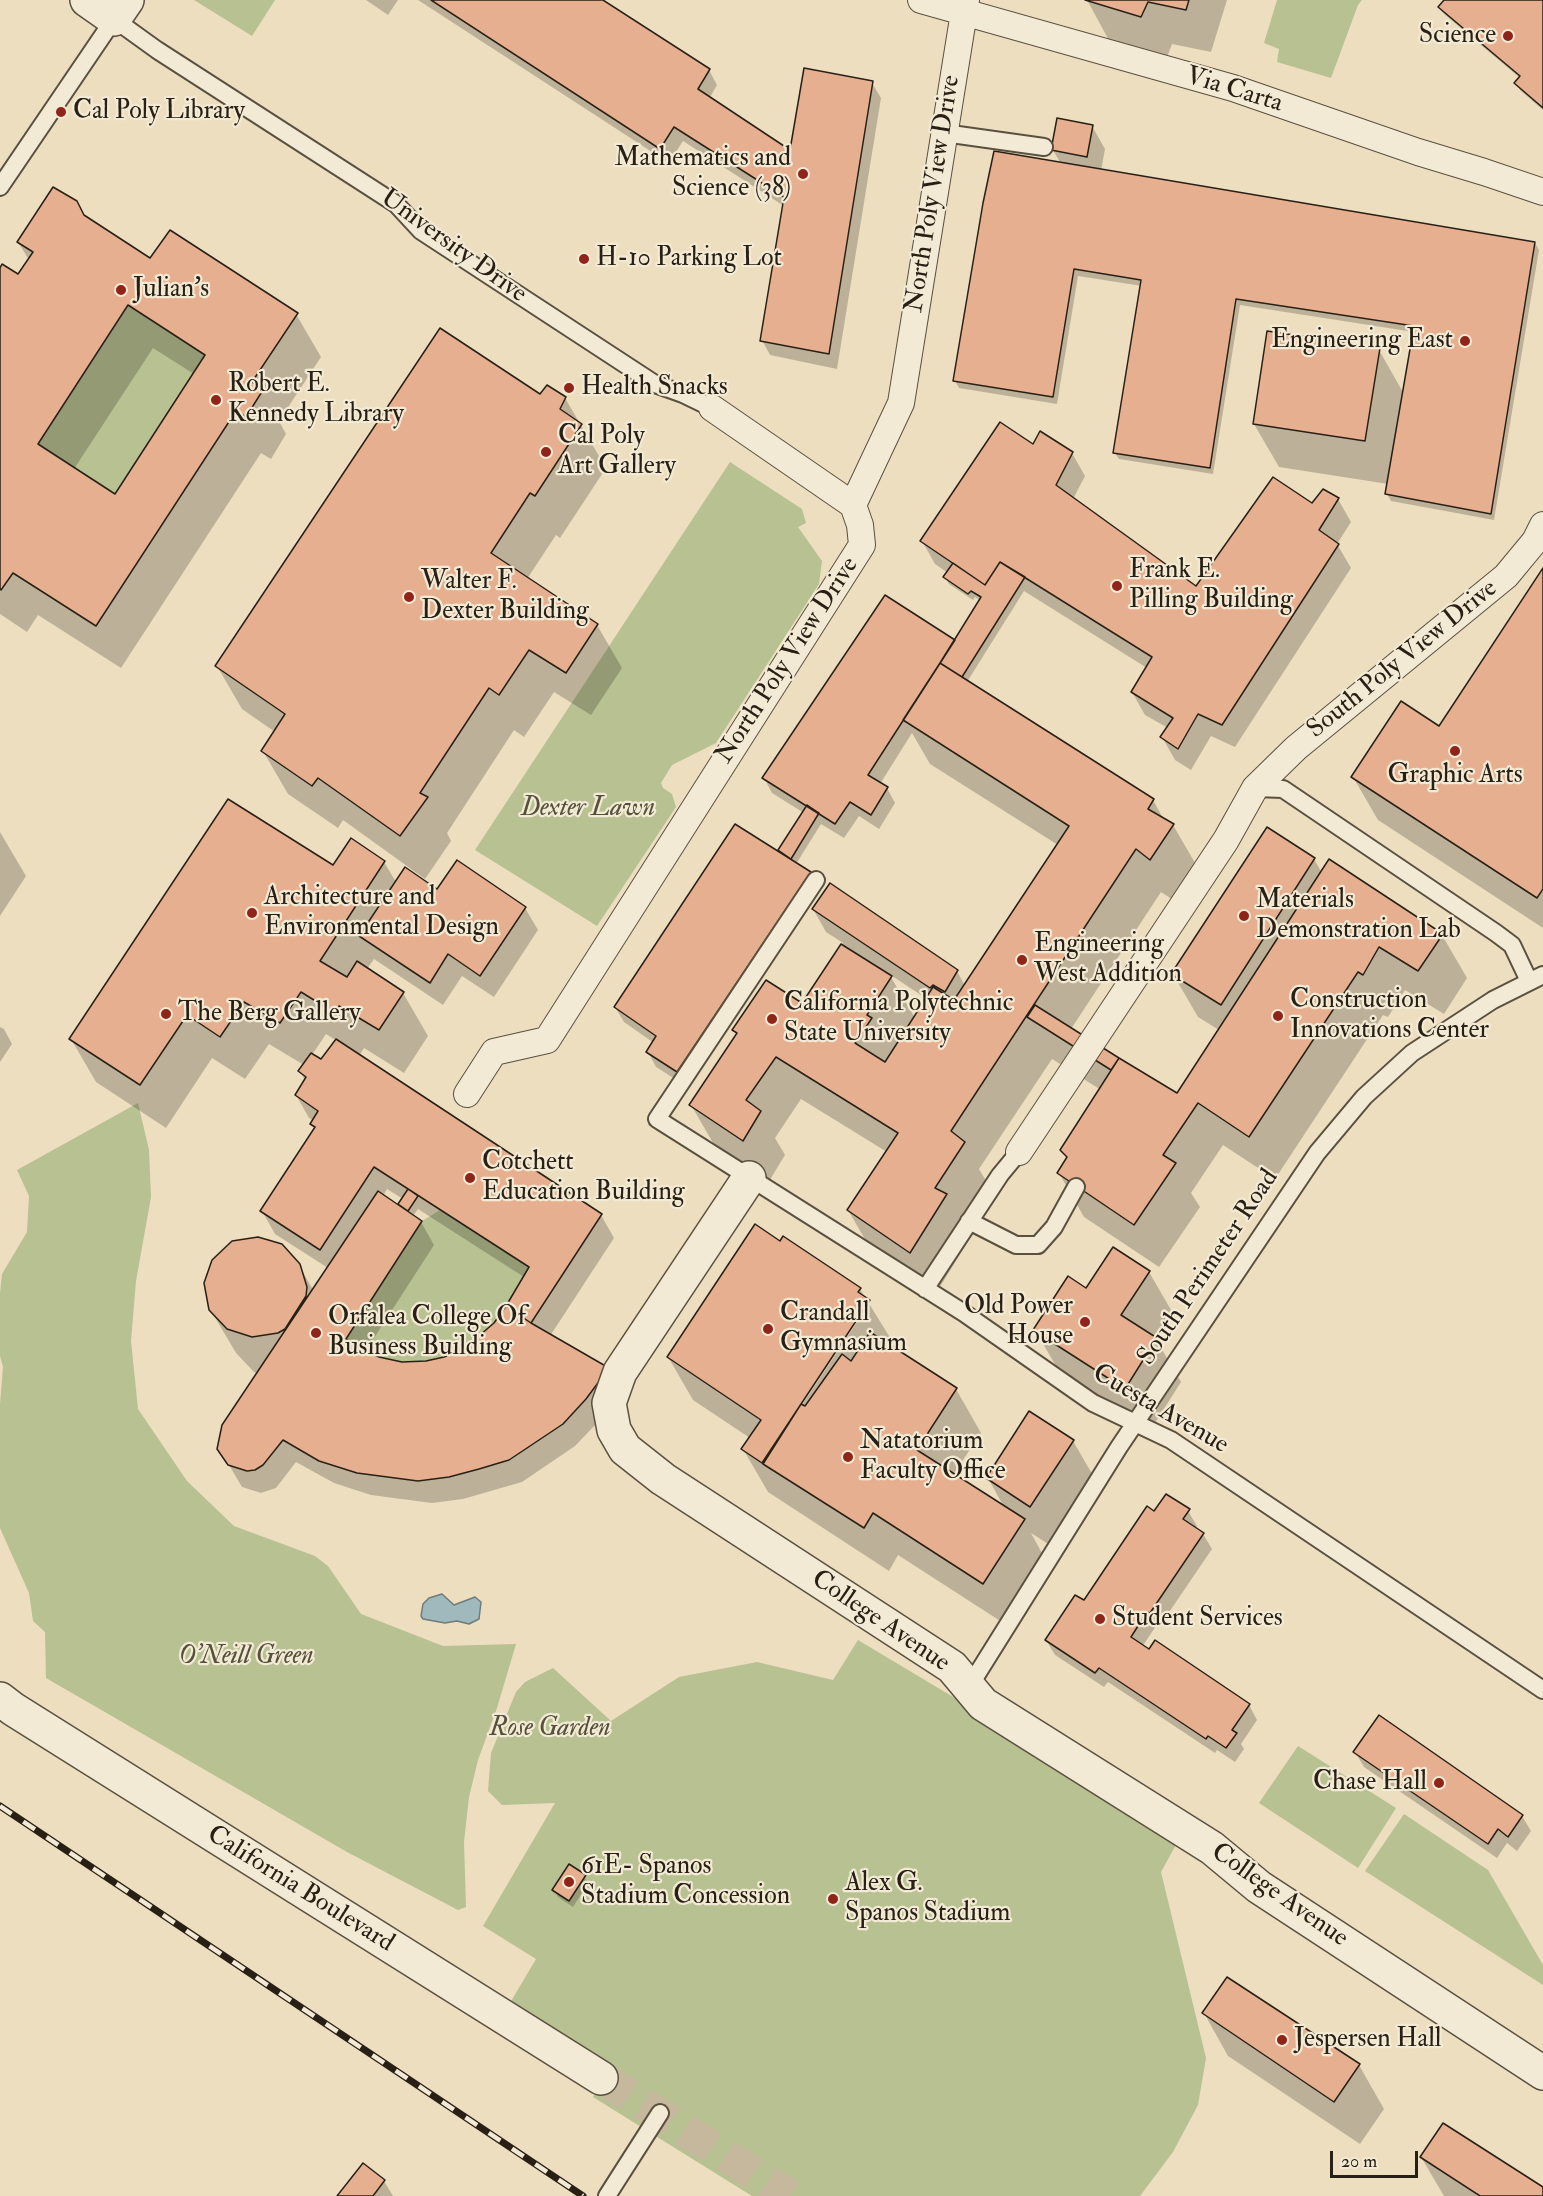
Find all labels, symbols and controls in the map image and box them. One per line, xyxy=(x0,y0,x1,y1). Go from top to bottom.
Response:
place label: Science xyxy=(1419,20,1496,52)
marker: Science xyxy=(1501,29,1515,43)
street label: Via Carta xyxy=(1182,61,1286,121)
street label: North Poly View Drive xyxy=(900,73,968,315)
place label: Cal Poly Library xyxy=(73,96,245,128)
marker: Cal Poly Library xyxy=(54,105,68,119)
place label: Mathematics and Science (38) xyxy=(615,143,791,204)
marker: Mathematics and Science (38) xyxy=(796,167,810,181)
street label: University Drive xyxy=(374,183,532,311)
place label: H-10 Parking Lot xyxy=(596,243,782,275)
marker: H-10 Parking Lot xyxy=(577,252,591,266)
place label: Julian's xyxy=(133,274,209,306)
marker: Julian's xyxy=(114,283,128,297)
place label: Engineering East xyxy=(1271,325,1453,357)
marker: Engineering East xyxy=(1458,334,1472,348)
place label: Robert E. Kennedy Library xyxy=(228,369,404,430)
place label: Health Snacks xyxy=(581,372,728,404)
marker: Health Snacks xyxy=(562,381,576,395)
marker: Robert E. Kennedy Library xyxy=(209,393,223,407)
place label: Cal Poly Art Gallery xyxy=(558,421,676,482)
marker: Cal Poly Art Gallery xyxy=(539,445,553,459)
street label: North Poly View Drive xyxy=(710,552,866,770)
place label: Frank E. Pilling Building xyxy=(1129,555,1293,616)
place label: Walter F. Dexter Building xyxy=(421,566,589,628)
street label: South Poly View Drive xyxy=(1302,574,1504,746)
marker: Frank E. Pilling Building xyxy=(1110,579,1124,593)
marker: Walter F. Dexter Building xyxy=(402,590,416,604)
marker: Graphic Arts xyxy=(1448,744,1462,758)
place label: Graphic Arts xyxy=(1387,760,1523,792)
park label: Dexter Lawn xyxy=(521,793,655,825)
place label: Architecture and Environmental Design xyxy=(264,882,499,944)
place label: Materials Demonstration Lab xyxy=(1256,885,1461,946)
marker: Architecture and Environmental Design xyxy=(245,906,259,920)
marker: Materials Demonstration Lab xyxy=(1237,909,1251,923)
place label: Engineering West Addition xyxy=(1034,929,1182,990)
marker: Engineering West Addition xyxy=(1015,953,1029,967)
place label: Construction Innovations Center xyxy=(1290,985,1489,1046)
place label: California Polytechnic State University xyxy=(784,988,1013,1050)
place label: The Berg Gallery xyxy=(178,998,361,1030)
marker: The Berg Gallery xyxy=(159,1007,173,1021)
marker: Construction Innovations Center xyxy=(1271,1009,1285,1023)
marker: California Polytechnic State University xyxy=(765,1012,779,1026)
place label: Cotchett Education Building xyxy=(482,1147,685,1208)
street label: South Perimeter Road xyxy=(1132,1164,1286,1372)
marker: Cotchett Education Building xyxy=(463,1171,477,1185)
place label: Old Power House xyxy=(964,1291,1073,1352)
place label: Crandall Gymnasium xyxy=(780,1298,907,1360)
place label: Orfalea College Of Business Building xyxy=(328,1302,526,1364)
marker: Old Power House xyxy=(1078,1315,1092,1329)
marker: Crandall Gymnasium xyxy=(761,1322,775,1336)
marker: Orfalea College Of Business Building xyxy=(309,1326,323,1340)
street label: Cuesta Avenue xyxy=(1086,1359,1234,1461)
place label: Natatorium Faculty Office xyxy=(860,1426,1006,1488)
marker: Natatorium Faculty Office xyxy=(841,1450,855,1464)
street label: College Avenue xyxy=(805,1564,955,1680)
place label: Student Services xyxy=(1112,1603,1283,1635)
marker: Student Services xyxy=(1093,1612,1107,1626)
park label: O'Neill Green xyxy=(178,1641,314,1673)
park label: Rose Garden xyxy=(490,1713,610,1745)
place label: Chase Hall xyxy=(1313,1767,1427,1799)
marker: Chase Hall xyxy=(1432,1776,1446,1790)
street label: California Boulevard xyxy=(201,1820,399,1960)
street label: College Avenue xyxy=(1205,1837,1353,1955)
place label: 61E- Spanos Stadium Concession xyxy=(581,1851,790,1912)
place label: Alex G. Spanos Stadium xyxy=(845,1868,1010,1930)
marker: 61E- Spanos Stadium Concession xyxy=(562,1875,576,1889)
marker: Alex G. Spanos Stadium xyxy=(826,1892,840,1906)
place label: Jespersen Hall xyxy=(1294,2024,1442,2056)
marker: Jespersen Hall xyxy=(1275,2033,1289,2047)
scale bar xyxy=(1333,2139,1422,2177)
text: 20 m xyxy=(1341,2150,1377,2173)

